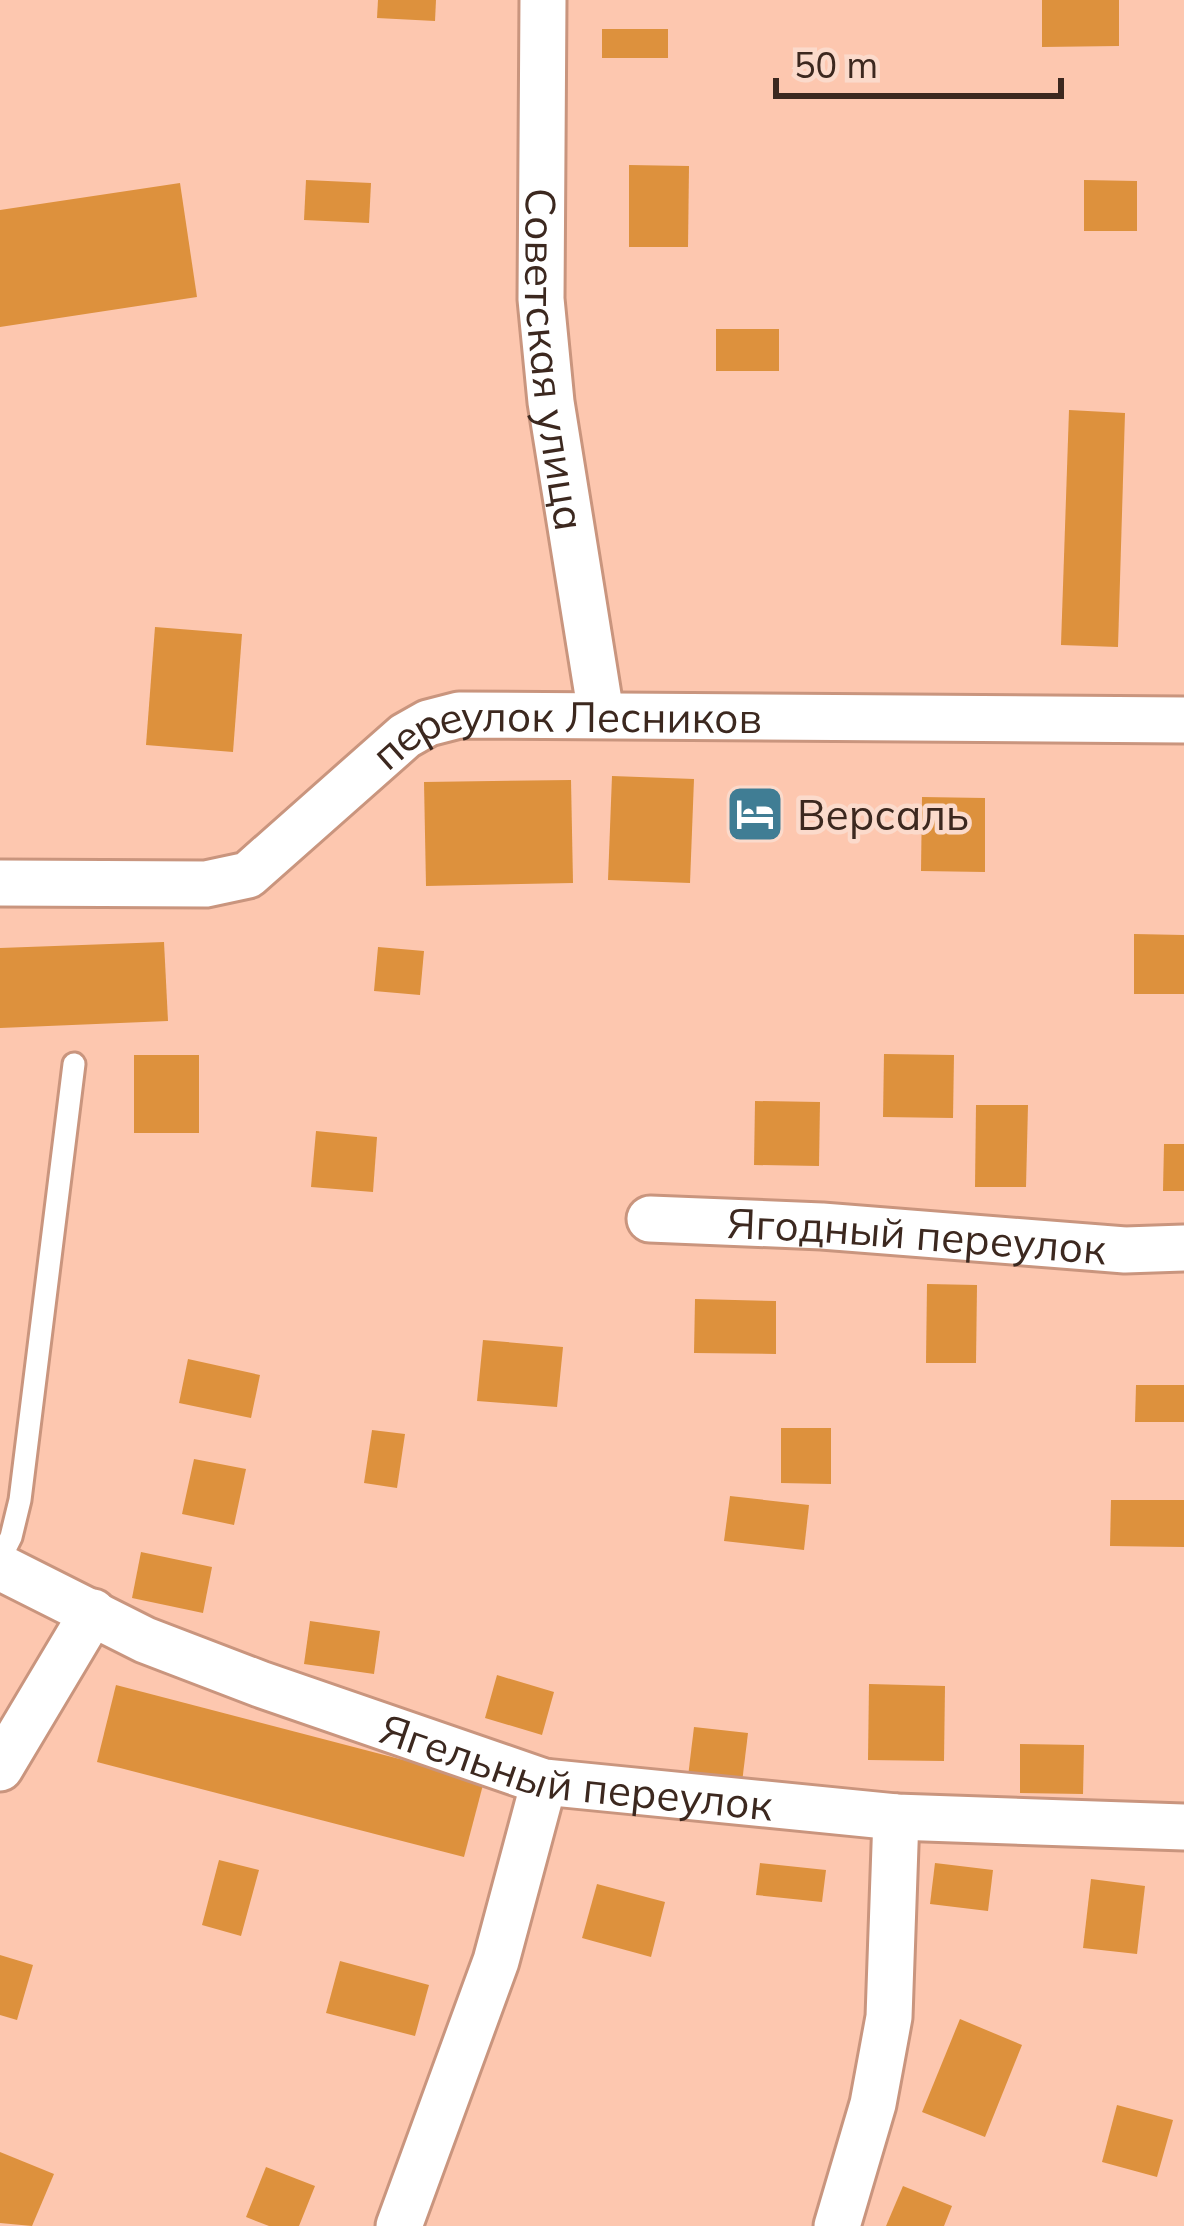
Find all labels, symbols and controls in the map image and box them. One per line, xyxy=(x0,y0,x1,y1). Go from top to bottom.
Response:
scale bar xyxy=(776,24,1061,98)
text: 50 m xyxy=(794,42,878,87)
street label: Советская улица xyxy=(514,188,598,534)
street label: переулок Лесников xyxy=(360,689,762,780)
hotel icon: Версаль xyxy=(724,783,786,845)
place label: Версаль xyxy=(797,788,969,841)
street label: Ягодный переулок xyxy=(726,1196,1108,1275)
street label: Ягельный переулок xyxy=(373,1701,775,1831)

